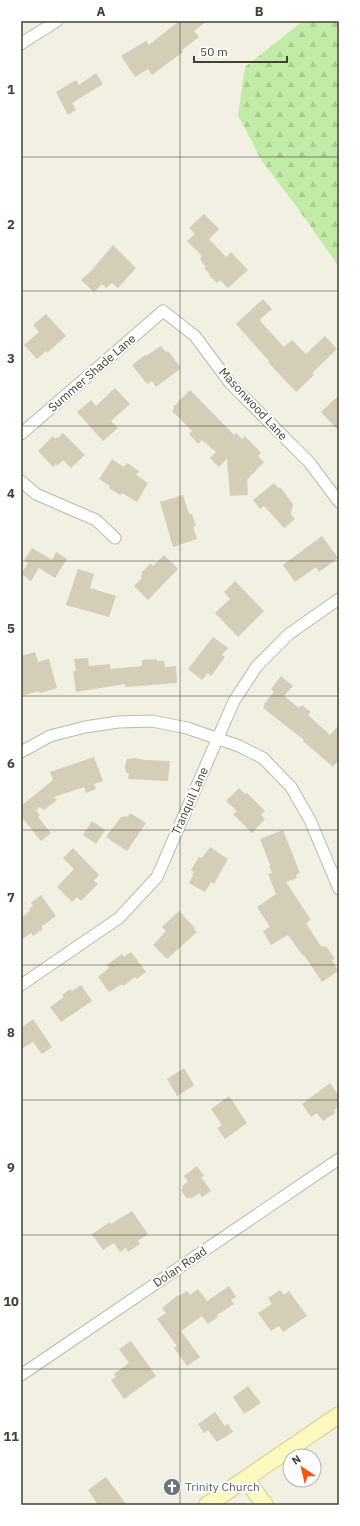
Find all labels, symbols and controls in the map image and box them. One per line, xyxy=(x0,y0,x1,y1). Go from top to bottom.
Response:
text: A xyxy=(97,3,106,20)
text: B xyxy=(255,3,264,20)
scale bar xyxy=(194,38,287,64)
text: 50 m xyxy=(200,44,228,59)
text: 1 xyxy=(7,81,15,98)
text: 2 xyxy=(7,216,15,233)
street label: Summer Shade Lane xyxy=(45,330,139,415)
text: 3 xyxy=(7,350,15,367)
street label: Masonwood Lane xyxy=(216,364,291,443)
text: 4 xyxy=(7,485,15,502)
text: 5 xyxy=(7,620,15,637)
text: 6 xyxy=(7,755,15,772)
street label: Tranquil Lane xyxy=(168,764,211,837)
text: 7 xyxy=(7,889,15,906)
text: 8 xyxy=(7,1024,15,1041)
text: 9 xyxy=(7,1159,15,1176)
street label: Dolan Road xyxy=(150,1243,209,1290)
text: 10 xyxy=(3,1293,19,1310)
text: 11 xyxy=(3,1428,19,1445)
north arrow xyxy=(282,1448,322,1488)
text: N xyxy=(289,1452,304,1468)
church icon: Trinity Church xyxy=(162,1477,182,1497)
place label: Trinity Church xyxy=(185,1479,260,1494)

